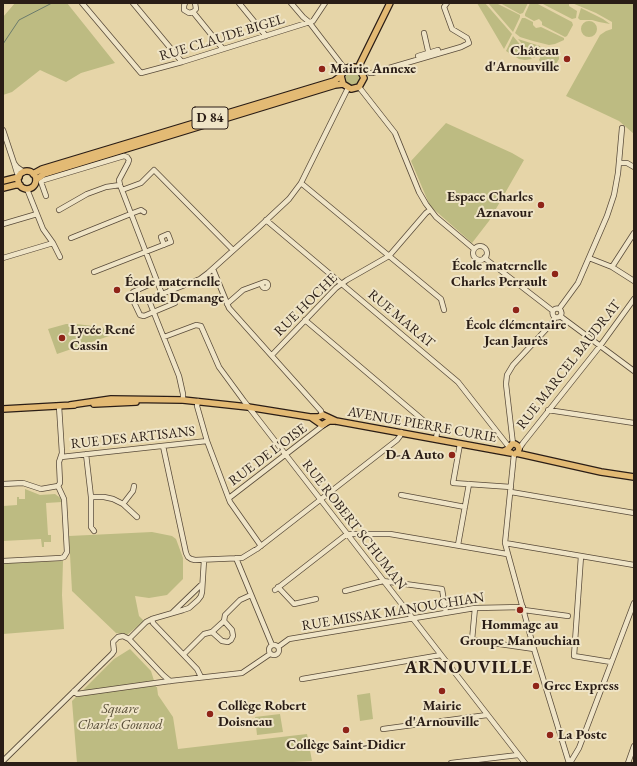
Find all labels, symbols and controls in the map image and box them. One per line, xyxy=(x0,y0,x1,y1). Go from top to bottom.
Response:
street label: RUE CLAUDE BIGEL xyxy=(158,11,286,65)
place label: Château d'Arnouville xyxy=(485,43,559,76)
marker: Château d'Arnouville xyxy=(562,54,572,64)
place label: Mairie Annexe xyxy=(330,61,416,77)
marker: Mairie Annexe xyxy=(317,64,327,74)
road number: D 84 xyxy=(192,107,228,129)
place label: Espace Charles Aznavour xyxy=(447,189,533,222)
marker: Espace Charles Aznavour xyxy=(536,200,546,210)
place label: École maternelle Charles Perrault xyxy=(451,258,547,290)
marker: École maternelle Charles Perrault xyxy=(550,269,560,279)
street label: RUE HOCHE xyxy=(271,270,341,340)
place label: École maternelle Claude Demange xyxy=(125,274,224,306)
marker: École maternelle Claude Demange xyxy=(112,285,122,295)
street label: RUE MARAT xyxy=(364,286,438,352)
street label: RUE MARCEL BAUDRAT xyxy=(513,297,625,433)
marker: École élémentaire Jean Jaurès xyxy=(511,305,521,315)
place label: École élémentaire Jean Jaurès xyxy=(466,317,566,350)
place label: Lycée René Cassin xyxy=(70,322,135,354)
marker: Lycée René Cassin xyxy=(57,333,67,343)
street label: AVENUE PIERRE CURIE xyxy=(346,404,498,446)
street label: RUE DE L'OISE xyxy=(226,420,310,490)
street label: RUE DES ARTISANS xyxy=(70,423,196,453)
place label: D-A Auto xyxy=(386,447,444,463)
marker: D-A Auto xyxy=(447,450,457,460)
street label: RUE ROBERT SCHUMAN xyxy=(298,457,410,593)
street label: RUE MISSAK MANOUCHIAN xyxy=(300,589,486,635)
marker: Hommage au Groupe Manouchian xyxy=(515,605,525,615)
place label: Hommage au Groupe Manouchian xyxy=(460,617,580,650)
district label: ARNOUVILLE xyxy=(405,657,533,679)
place label: Grec Express xyxy=(544,678,619,694)
marker: Grec Express xyxy=(531,681,541,691)
marker: Mairie d'Arnouville xyxy=(437,686,447,696)
place label: Collège Robert Doisneau xyxy=(218,698,306,730)
place label: Mairie d'Arnouville xyxy=(405,698,479,730)
park label: Square Charles Gounod xyxy=(78,701,162,734)
marker: Collège Robert Doisneau xyxy=(205,709,215,719)
marker: Collège Saint-Didier xyxy=(341,725,351,735)
place label: La Poste xyxy=(558,727,607,743)
marker: La Poste xyxy=(545,730,555,740)
place label: Collège Saint-Didier xyxy=(286,737,406,753)

